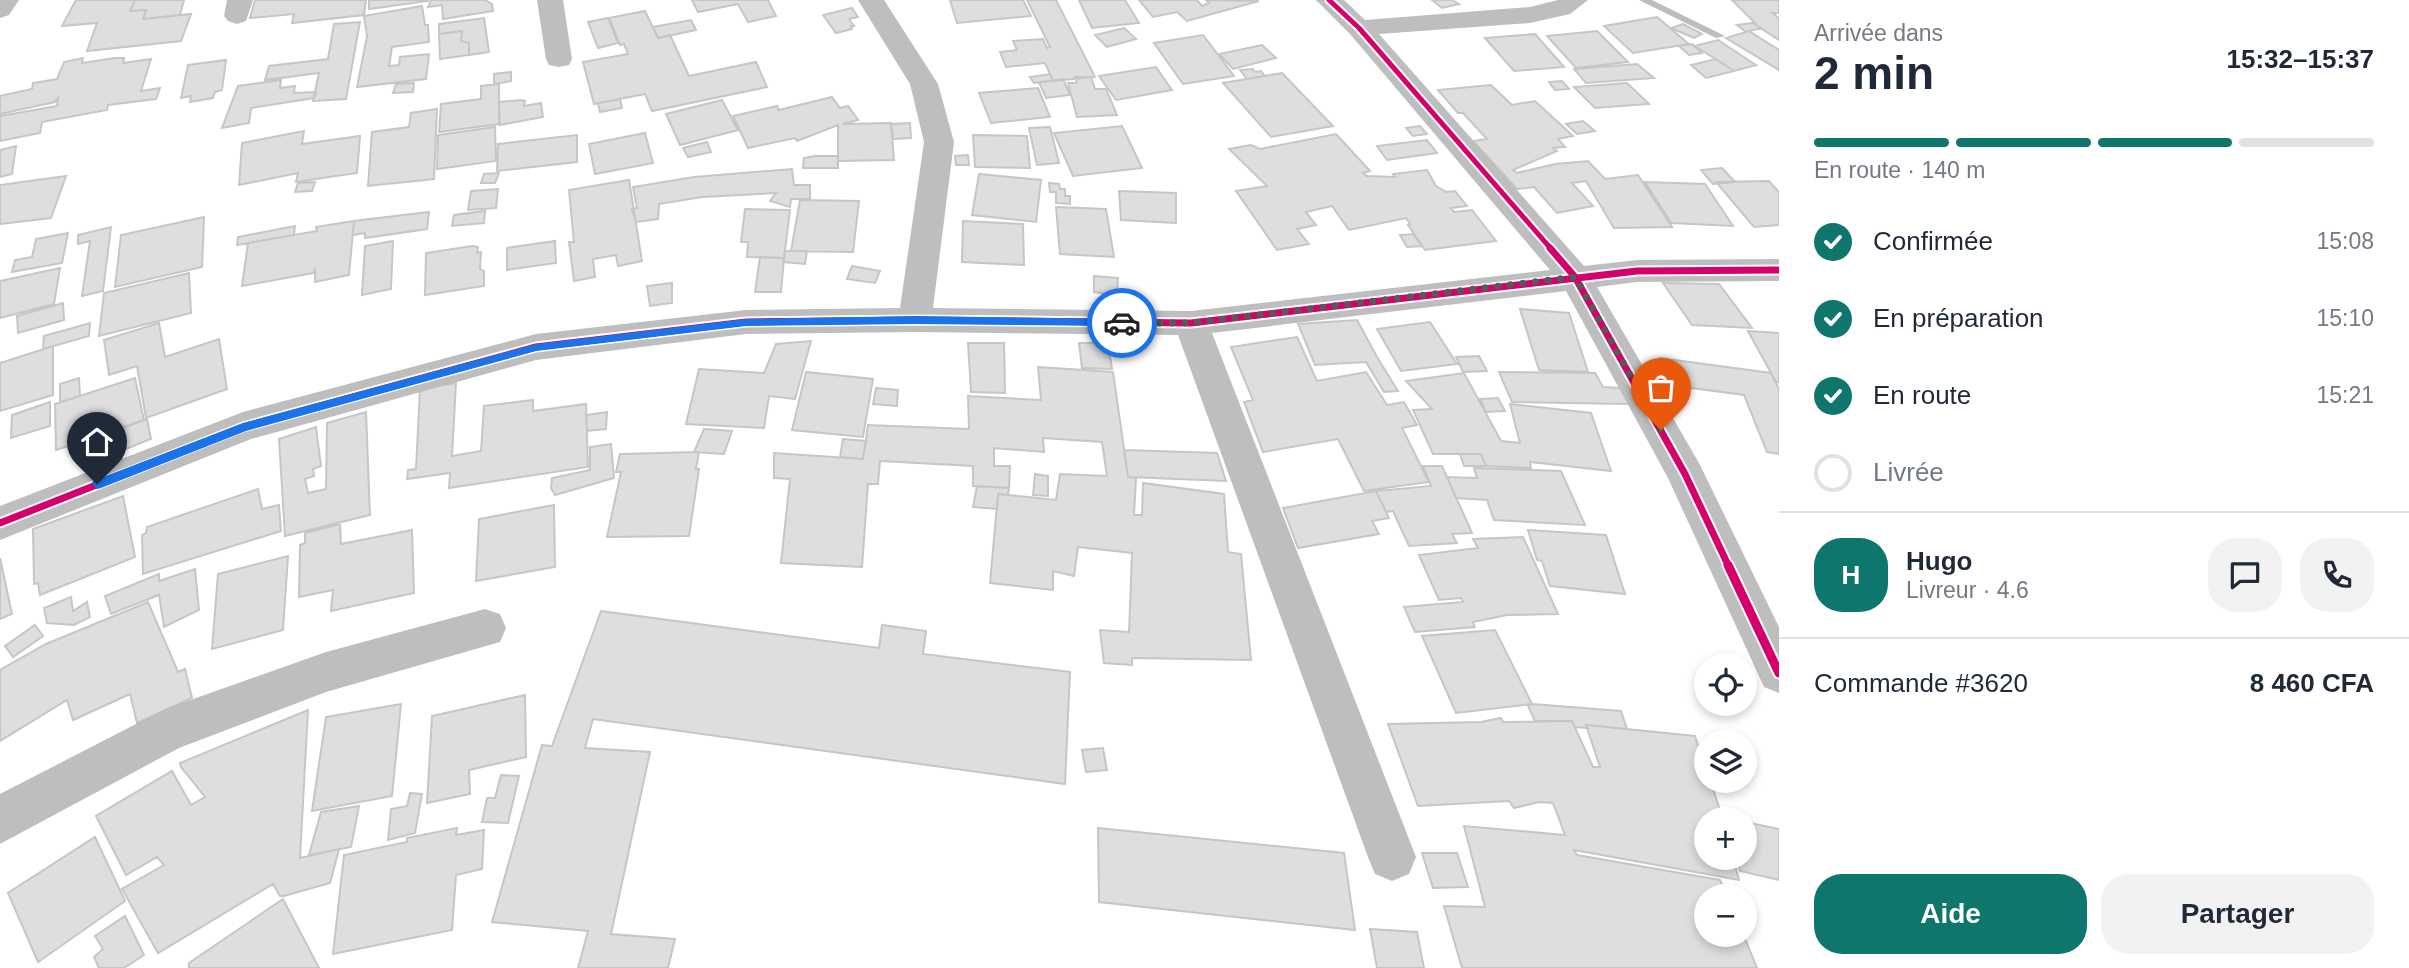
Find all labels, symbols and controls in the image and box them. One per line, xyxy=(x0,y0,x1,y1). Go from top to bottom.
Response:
text: Arrivée dans xyxy=(1814,20,1943,46)
text: 15:32–15:37 xyxy=(2227,44,2374,74)
text: 2 min xyxy=(1814,47,1934,99)
text: En route · 140 m xyxy=(1814,157,1985,183)
icon: check xyxy=(1814,223,1852,261)
text: Confirmée xyxy=(1873,226,1993,256)
text: 15:08 xyxy=(2316,228,2374,254)
courier xyxy=(1087,288,1157,358)
icon: check xyxy=(1814,300,1852,338)
text: En préparation xyxy=(1873,303,2044,333)
icon: car xyxy=(1103,304,1141,342)
text: 15:10 xyxy=(2316,305,2374,331)
pin xyxy=(1631,358,1691,430)
icon: bag xyxy=(1642,369,1680,407)
icon: check xyxy=(1814,377,1852,415)
text: En route xyxy=(1873,380,1971,410)
text: 15:21 xyxy=(2316,382,2374,408)
pin xyxy=(67,412,127,484)
icon: home xyxy=(78,423,116,461)
text: Livrée xyxy=(1873,457,1944,487)
button: chat xyxy=(2208,538,2282,612)
button: phone xyxy=(2300,538,2374,612)
text: Hugo xyxy=(1906,546,1972,576)
text: H xyxy=(1842,560,1860,590)
text: Livreur · 4.6 xyxy=(1906,577,2029,603)
map controls xyxy=(1694,653,1757,947)
button: locate xyxy=(1694,653,1757,716)
text: Commande #3620 xyxy=(1814,668,2028,698)
text: 8 460 CFA xyxy=(2250,668,2374,698)
button: layers xyxy=(1694,730,1757,793)
button: + xyxy=(1694,807,1757,870)
button: Aide xyxy=(1814,874,2087,954)
button: Partager xyxy=(2101,874,2374,954)
button: − xyxy=(1694,884,1757,947)

